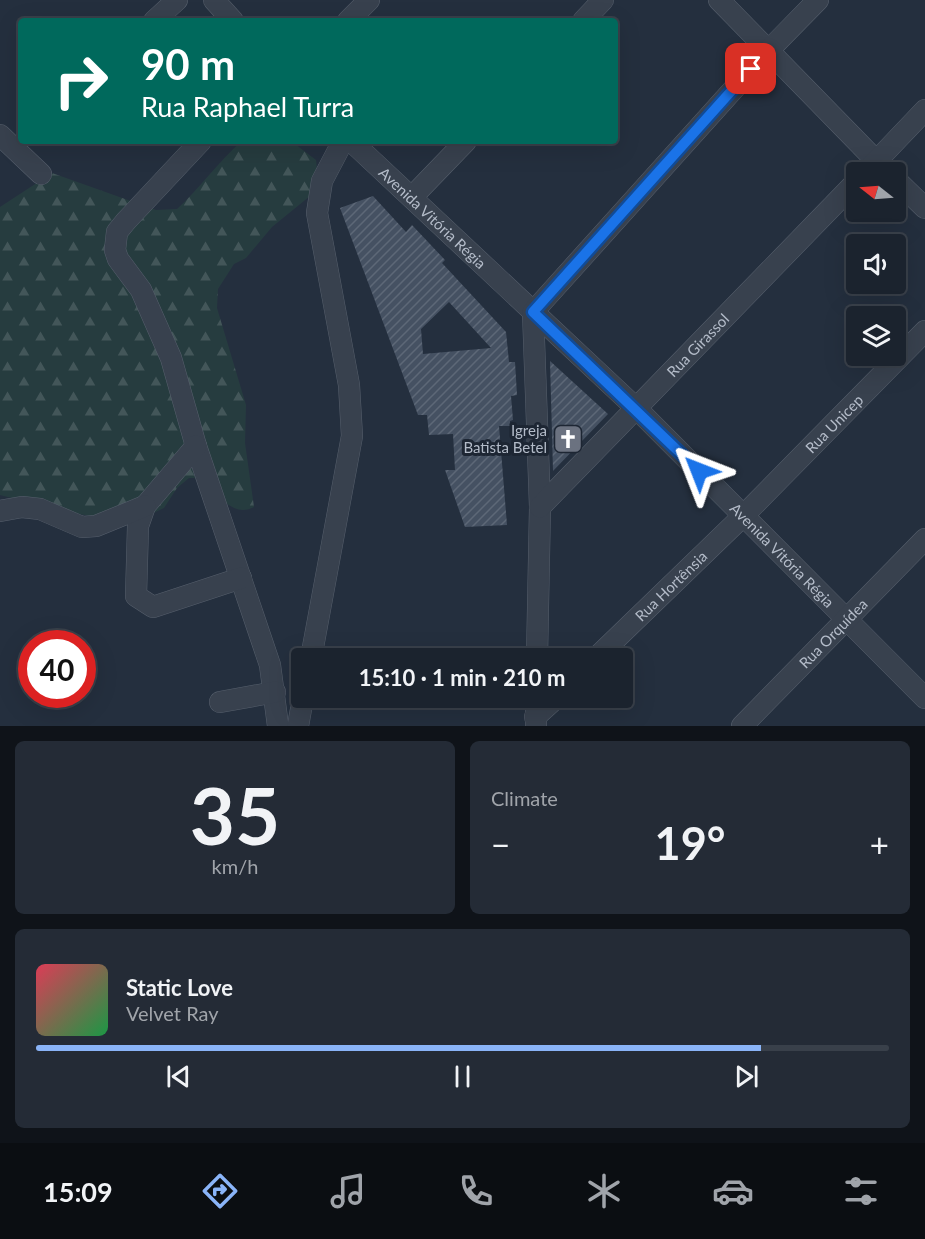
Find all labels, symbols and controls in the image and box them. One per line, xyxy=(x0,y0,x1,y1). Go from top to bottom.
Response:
text: 90 m xyxy=(141,39,235,89)
icon: right xyxy=(42,42,120,120)
pin xyxy=(725,43,776,94)
icon: arrive xyxy=(734,52,767,85)
text: Rua Raphael Turra xyxy=(141,90,354,123)
north arrow xyxy=(846,162,906,222)
map controls xyxy=(846,162,906,366)
street label: Avenida Vitória Régia xyxy=(376,163,490,272)
button: sound xyxy=(846,234,906,294)
button: layers xyxy=(846,306,906,366)
street label: Rua Girassol xyxy=(663,310,732,380)
street label: Rua Unicep xyxy=(801,391,867,457)
place label: Igreja Batista Betel xyxy=(463,421,547,456)
church icon: Igreja Batista Betel xyxy=(552,423,584,455)
position arrow xyxy=(667,439,731,503)
street label: Avenida Vitória Régia xyxy=(727,499,838,611)
street label: Rua Hortênsia xyxy=(631,547,711,625)
street label: Rua Orquídea xyxy=(795,595,871,672)
speed limit sign: 40 xyxy=(18,630,96,708)
text: 15:10 · 1 min · 210 m xyxy=(359,664,565,691)
text: 35 xyxy=(190,768,280,862)
text: Climate xyxy=(491,786,558,810)
text: 19° xyxy=(655,816,725,870)
text: − xyxy=(491,824,510,864)
text: + xyxy=(870,824,889,864)
text: km/h xyxy=(212,854,258,878)
text: Static Love xyxy=(126,974,233,1001)
text: Velvet Ray xyxy=(126,1001,219,1025)
icon: previous xyxy=(162,1060,195,1093)
icon: pause xyxy=(446,1060,479,1093)
icon: next xyxy=(730,1060,763,1093)
icon: directions xyxy=(199,1170,241,1212)
icon: music xyxy=(327,1170,369,1212)
icon: phone xyxy=(455,1170,497,1212)
icon: climate xyxy=(583,1170,625,1212)
icon: car xyxy=(712,1170,754,1212)
icon: filters xyxy=(840,1170,882,1212)
text: 15:09 xyxy=(43,1175,113,1208)

